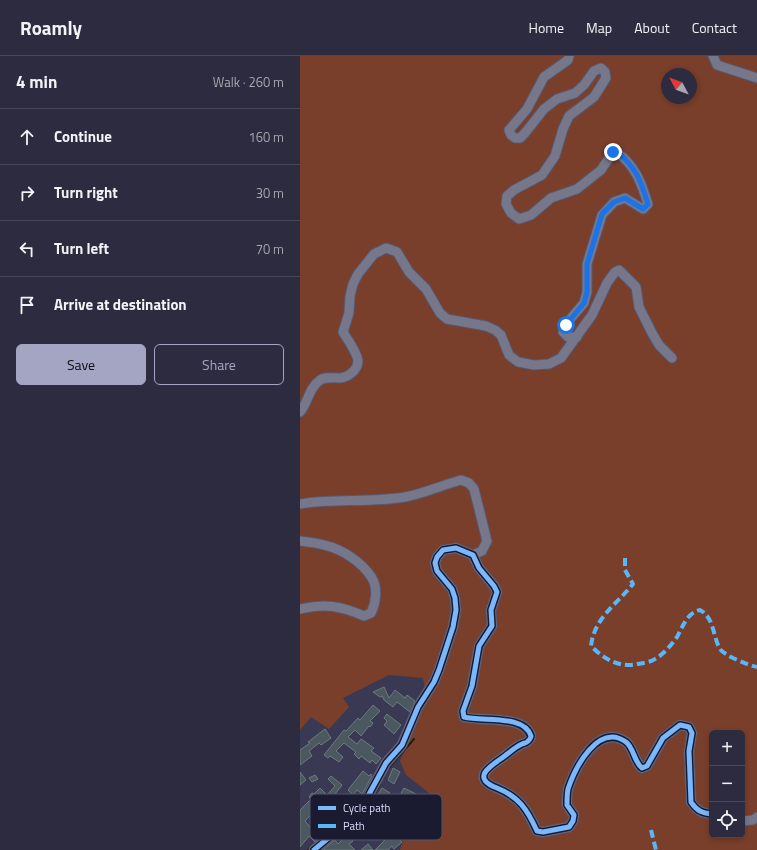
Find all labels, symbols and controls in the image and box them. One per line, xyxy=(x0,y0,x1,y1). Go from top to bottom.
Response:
text: Roamly xyxy=(20,13,82,42)
text: Home xyxy=(529,17,564,38)
text: Map xyxy=(586,17,612,38)
text: About xyxy=(634,17,670,38)
text: Contact xyxy=(692,17,737,38)
north arrow xyxy=(661,68,697,104)
text: 4 min xyxy=(16,69,57,95)
text: Walk · 260 m xyxy=(213,72,284,92)
text: Continue xyxy=(54,125,112,148)
icon: ahead xyxy=(16,126,38,148)
text: 160 m xyxy=(248,127,284,147)
route end xyxy=(604,143,622,161)
text: Turn right xyxy=(54,181,118,204)
icon: right xyxy=(16,182,38,204)
text: 30 m xyxy=(256,183,284,203)
text: Turn left xyxy=(54,237,109,260)
icon: left xyxy=(16,238,38,260)
text: 70 m xyxy=(256,239,284,259)
text: Arrive at destination xyxy=(54,293,187,316)
icon: arrive xyxy=(16,294,38,316)
route start xyxy=(557,316,575,334)
button: Save xyxy=(16,344,146,385)
button: Share xyxy=(154,344,284,385)
map controls xyxy=(709,730,745,838)
button: + xyxy=(709,730,745,766)
button: − xyxy=(709,766,745,802)
legend xyxy=(310,794,442,840)
text: Cycle path xyxy=(343,800,391,816)
button: locate xyxy=(709,802,745,838)
text: Path xyxy=(343,818,365,834)

